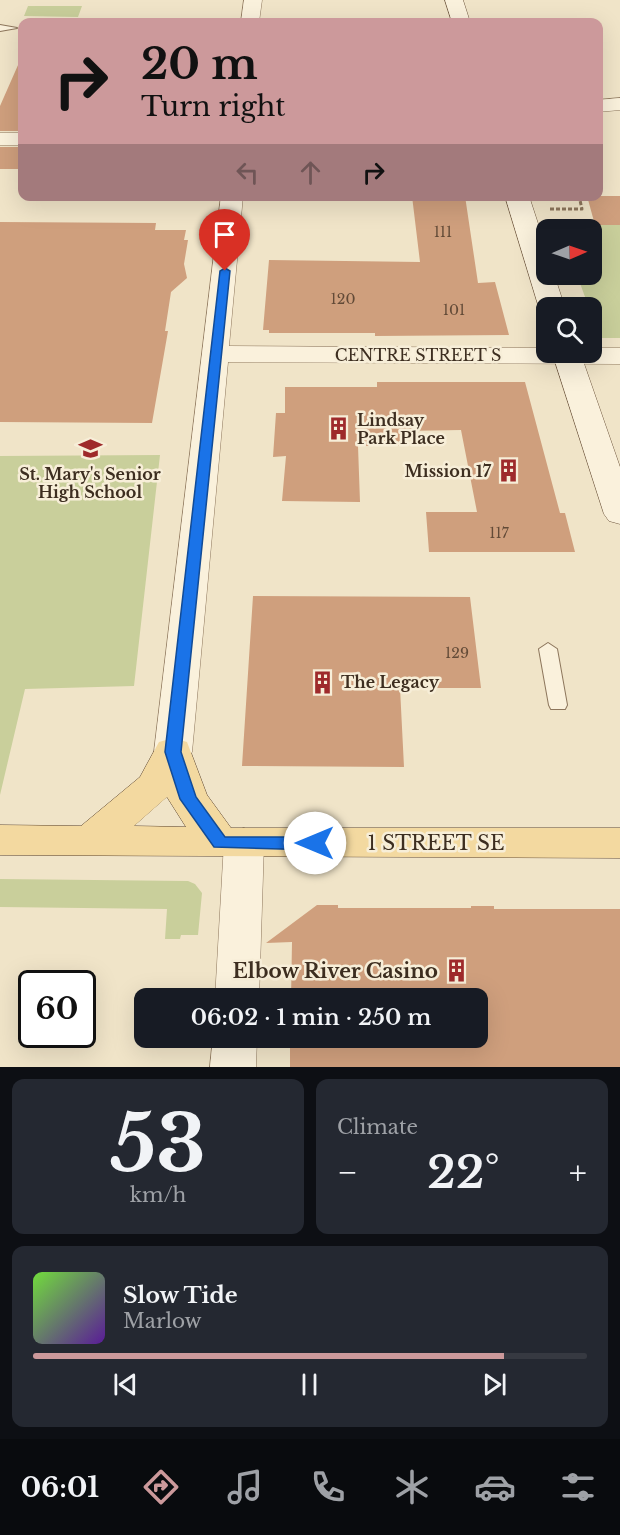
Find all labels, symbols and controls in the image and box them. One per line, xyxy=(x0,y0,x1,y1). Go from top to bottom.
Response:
text: 20 m xyxy=(141,38,258,90)
icon: right xyxy=(42,42,120,120)
text: Turn right xyxy=(141,90,285,123)
icon: left xyxy=(231,156,264,189)
icon: ahead xyxy=(294,156,327,189)
icon: right xyxy=(357,156,390,189)
pin xyxy=(199,209,250,271)
icon: arrive xyxy=(208,218,241,251)
north arrow xyxy=(536,219,602,285)
map controls xyxy=(536,219,602,363)
house number: 111 xyxy=(434,223,452,241)
house number: 120 xyxy=(331,290,355,308)
button: search xyxy=(536,297,602,363)
house number: 101 xyxy=(443,301,465,319)
street label: CENTRE STREET S xyxy=(335,345,501,365)
place label: Lindsay Park Place xyxy=(357,410,445,448)
building icon: Lindsay Park Place xyxy=(326,416,352,442)
school or university icon: St. Mary's Senior High School xyxy=(77,436,103,462)
building icon: Mission 17 xyxy=(496,458,522,484)
place label: Mission 17 xyxy=(405,461,492,481)
place label: St. Mary's Senior High School xyxy=(19,464,161,502)
house number: 117 xyxy=(489,524,510,542)
house number: 129 xyxy=(445,644,469,662)
building icon: The Legacy xyxy=(310,669,336,695)
place label: The Legacy xyxy=(341,672,440,692)
position arrow xyxy=(283,811,347,875)
street label: 1 STREET SE xyxy=(368,831,504,855)
building icon: Elbow River Casino xyxy=(443,958,469,984)
place label: Elbow River Casino xyxy=(233,959,438,983)
speed limit sign: 60 xyxy=(18,970,96,1048)
text: 06:02 · 1 min · 250 m xyxy=(191,1004,431,1031)
text: 53 xyxy=(110,1095,206,1192)
text: Climate xyxy=(337,1115,418,1139)
text: 22° xyxy=(427,1144,500,1200)
text: − xyxy=(337,1152,358,1193)
text: + xyxy=(569,1152,587,1193)
text: km/h xyxy=(130,1183,186,1207)
text: Slow Tide xyxy=(123,1282,238,1309)
text: Marlow xyxy=(123,1309,202,1333)
icon: previous xyxy=(109,1368,142,1401)
icon: pause xyxy=(293,1368,326,1401)
icon: next xyxy=(478,1368,511,1401)
icon: directions xyxy=(140,1466,182,1508)
icon: music xyxy=(224,1466,266,1508)
icon: phone xyxy=(307,1466,349,1508)
icon: climate xyxy=(391,1466,433,1508)
icon: car xyxy=(474,1466,516,1508)
icon: filters xyxy=(557,1466,599,1508)
text: 06:01 xyxy=(21,1471,99,1504)

